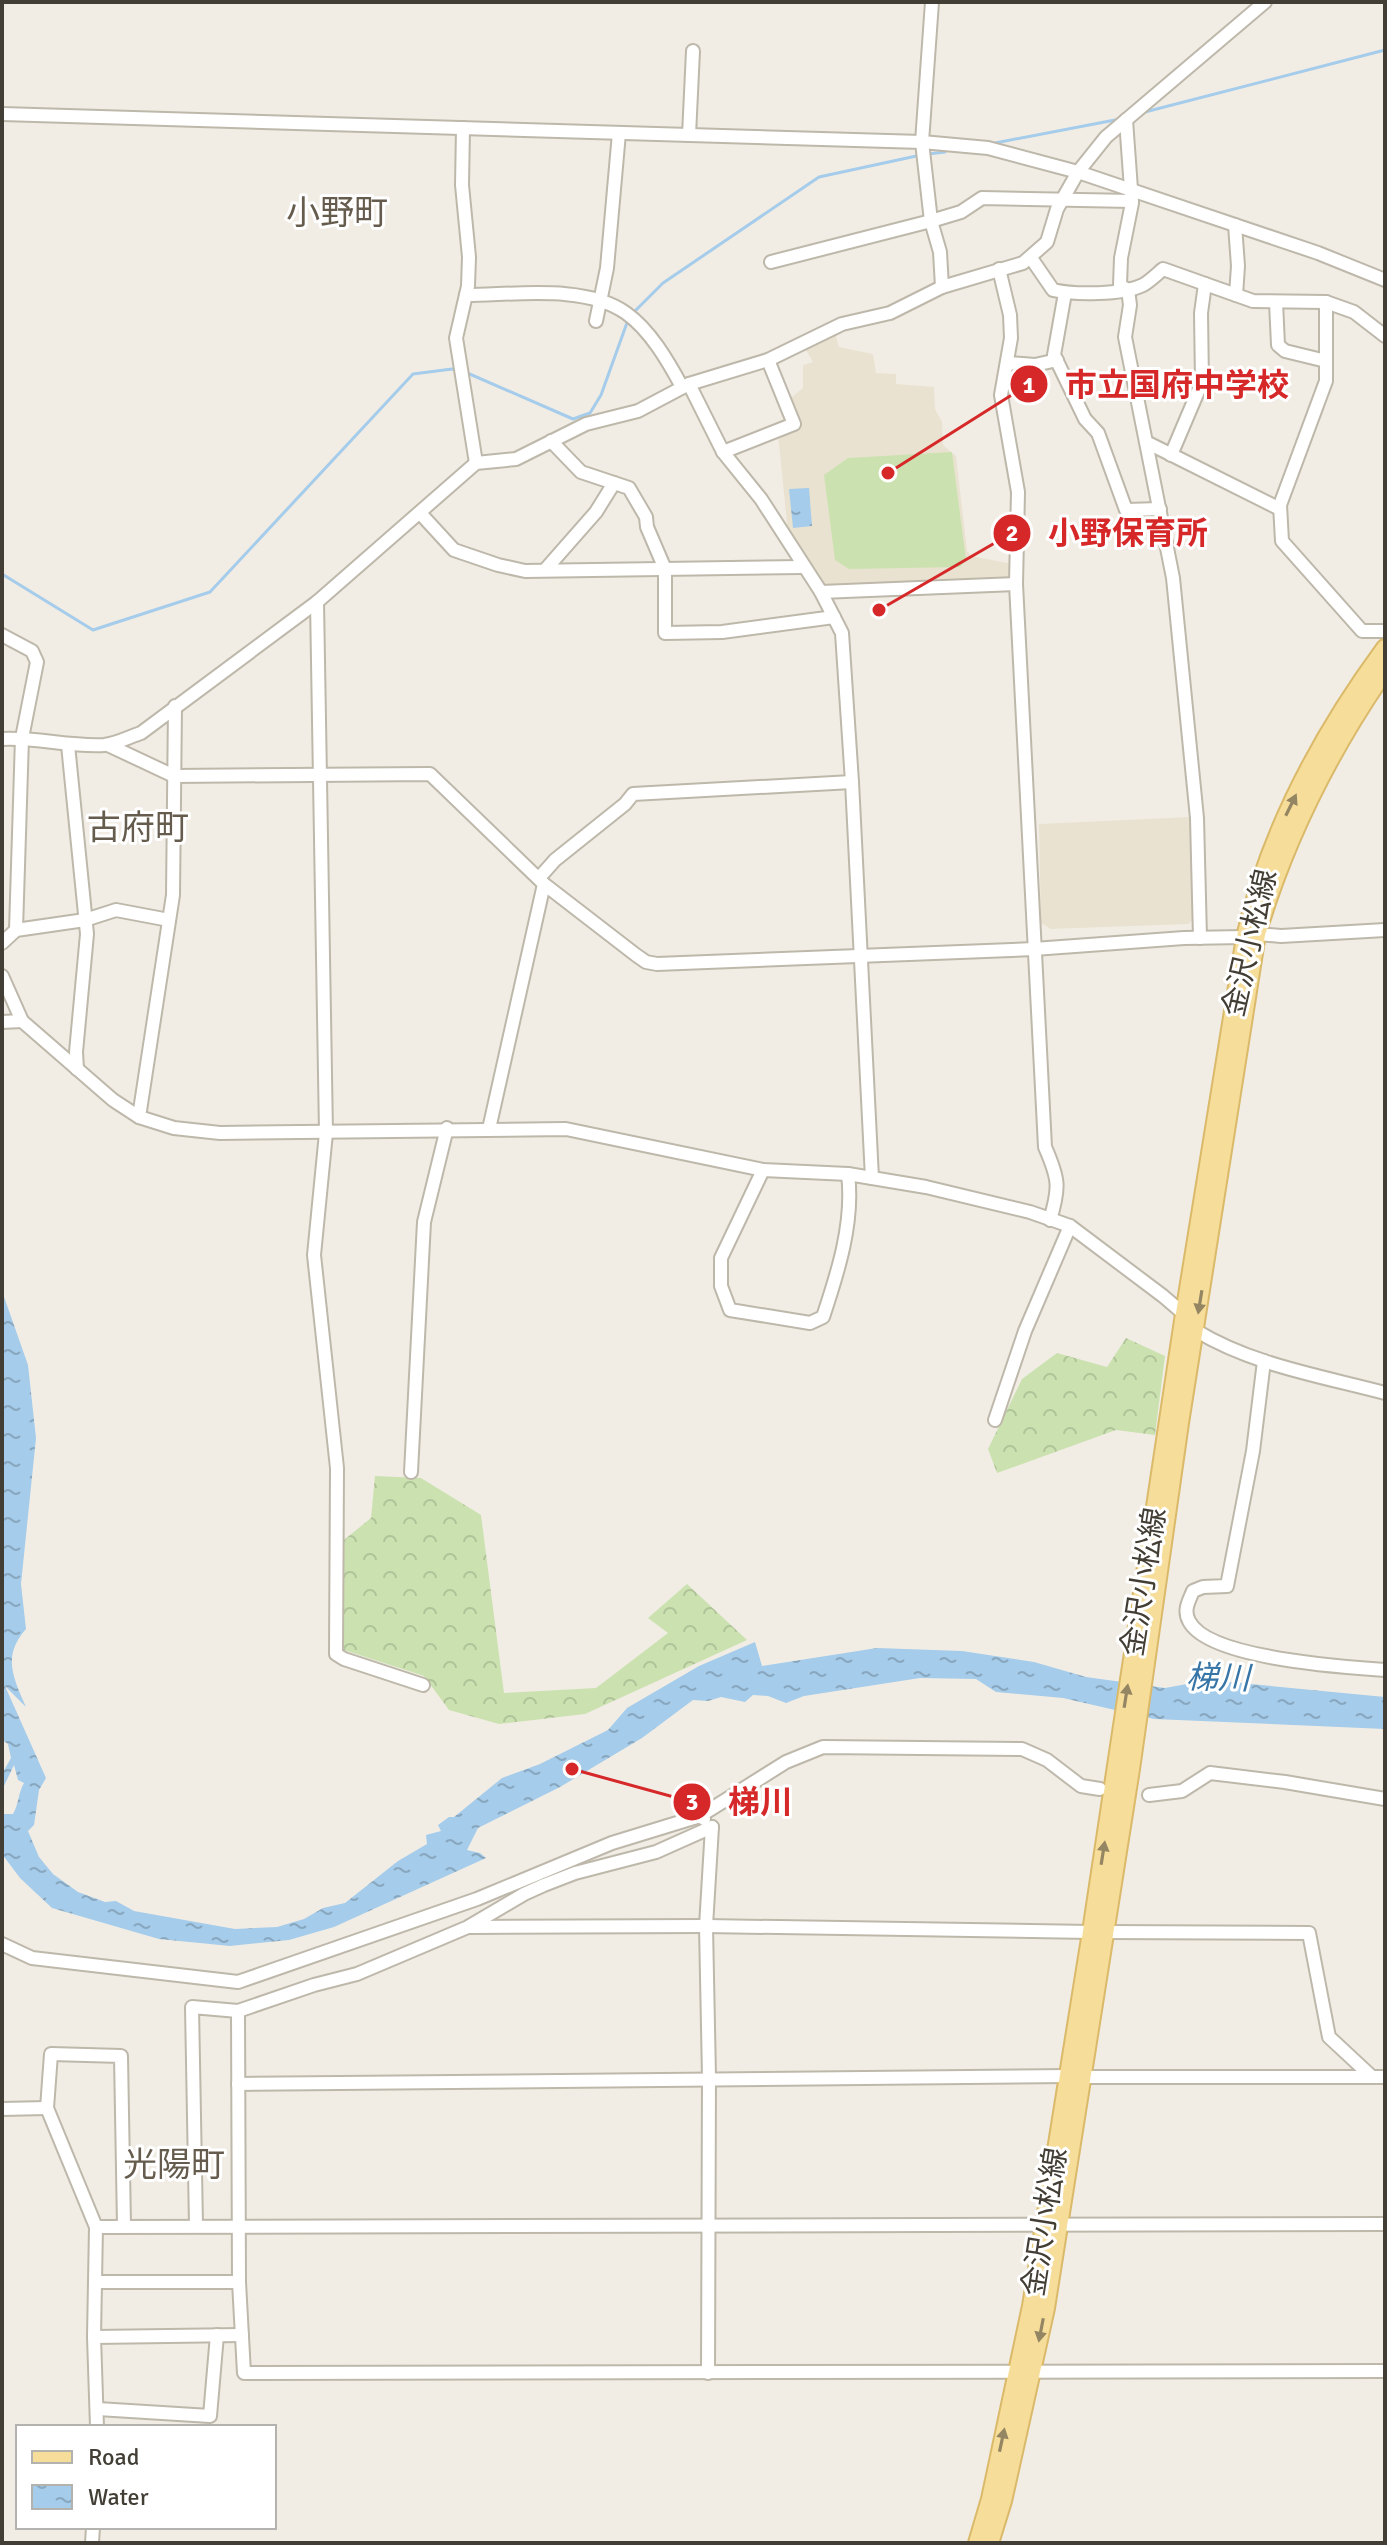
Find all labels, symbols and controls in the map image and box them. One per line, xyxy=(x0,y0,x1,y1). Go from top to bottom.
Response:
district label: 小野町 xyxy=(286,192,388,234)
callout: 市立国府中学校 xyxy=(1009,356,1305,412)
text: 市立国府中学校 xyxy=(1065,366,1289,405)
text: 1 xyxy=(1023,370,1036,400)
callout: 小野保育所 xyxy=(992,505,1224,561)
text: 小野保育所 xyxy=(1048,514,1208,553)
text: 2 xyxy=(1006,518,1018,548)
one-way arrow xyxy=(1284,794,1298,817)
district label: 古府町 xyxy=(87,807,189,849)
street label: 金沢小松線 xyxy=(1215,866,1285,1020)
one-way arrow xyxy=(1193,1289,1206,1314)
street label: 金沢小松線 xyxy=(1114,1505,1174,1659)
water label: 梯川 xyxy=(1186,1658,1253,1698)
one-way arrow xyxy=(1121,1683,1133,1708)
callout: 梯川 xyxy=(672,1774,808,1830)
text: 梯川 xyxy=(728,1783,792,1822)
text: 3 xyxy=(686,1787,698,1817)
one-way arrow xyxy=(1097,1840,1110,1865)
district label: 光陽町 xyxy=(123,2144,225,2186)
street label: 金沢小松線 xyxy=(1015,2145,1075,2299)
one-way arrow xyxy=(1035,2318,1047,2343)
legend xyxy=(16,2425,276,2529)
one-way arrow xyxy=(996,2427,1009,2452)
text: Road xyxy=(88,2442,139,2472)
text: Water xyxy=(88,2482,149,2512)

